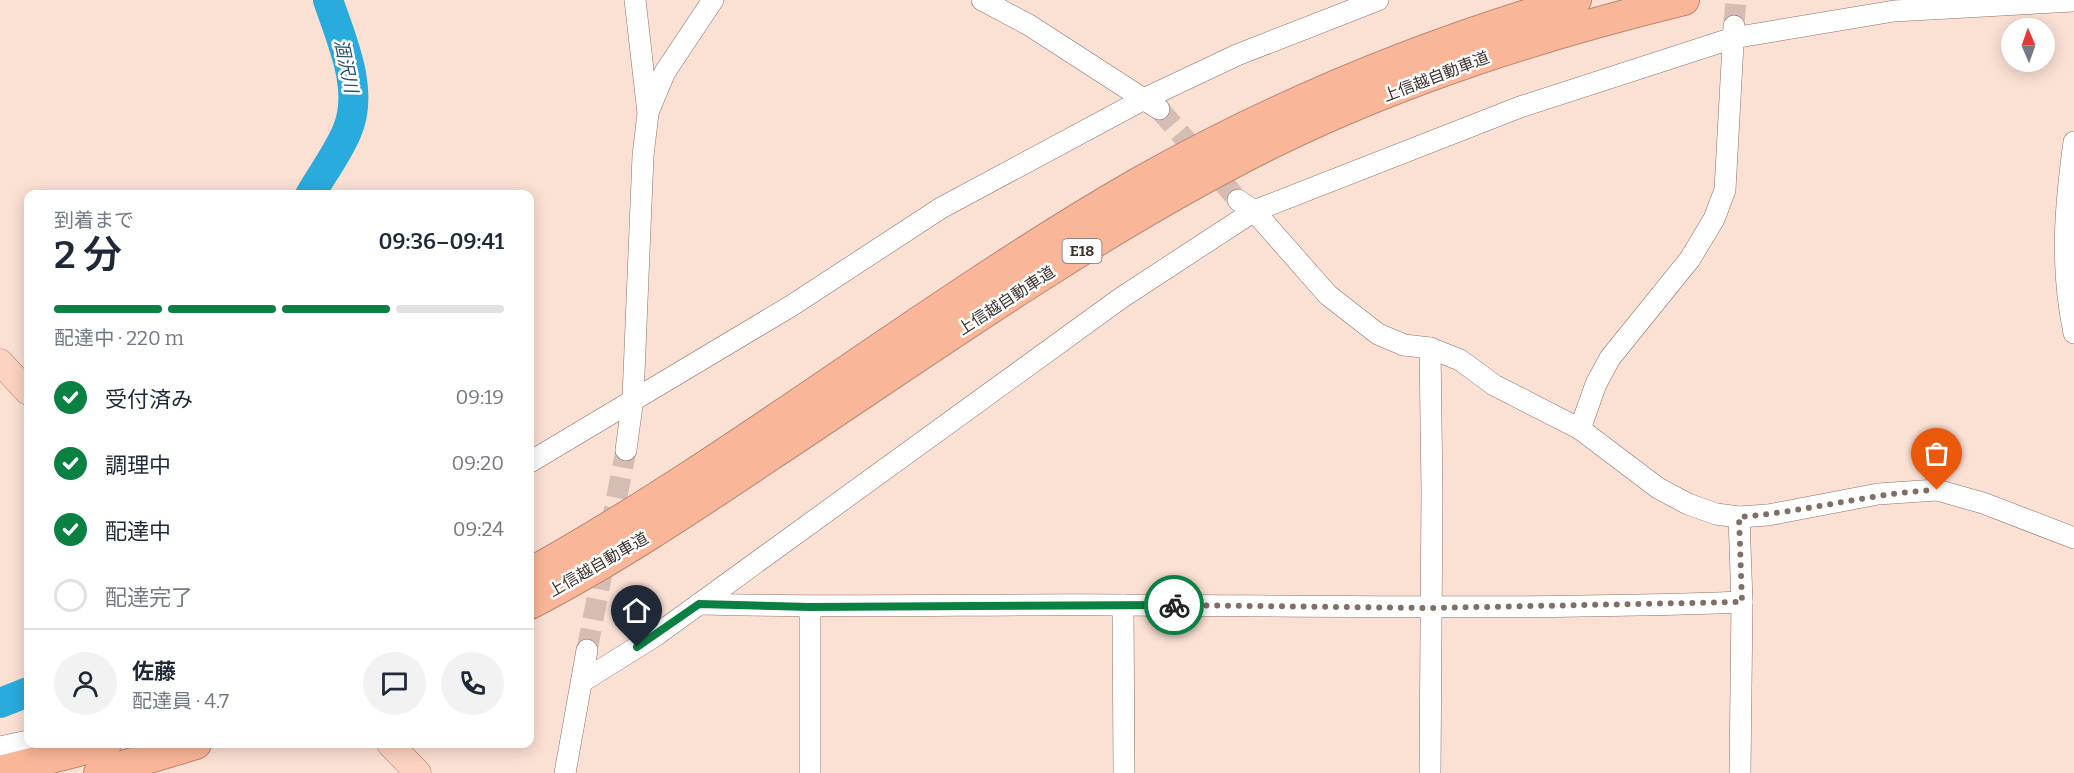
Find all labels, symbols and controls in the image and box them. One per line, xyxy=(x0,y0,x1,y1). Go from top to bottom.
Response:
north arrow xyxy=(2001,18,2055,72)
map controls xyxy=(2001,18,2055,72)
water label: 涸沢川 xyxy=(330,37,363,97)
street label: 上信越自動車道 xyxy=(1380,48,1492,105)
text: 到着まで xyxy=(54,208,134,232)
text: 09:36–09:41 xyxy=(379,228,504,255)
text: 2 分 xyxy=(54,232,122,278)
road number: E18 xyxy=(1062,239,1102,263)
street label: 上信越自動車道 xyxy=(954,262,1058,339)
text: 配達中 · 220 m xyxy=(54,326,184,350)
icon: check xyxy=(54,381,87,414)
text: 09:19 xyxy=(455,385,504,409)
text: 受付済み xyxy=(105,386,193,413)
pin xyxy=(1911,428,1962,490)
icon: bag xyxy=(1920,437,1953,470)
icon: check xyxy=(54,447,87,480)
text: 09:20 xyxy=(452,451,504,475)
text: 調理中 xyxy=(105,452,171,479)
icon: check xyxy=(54,513,87,546)
text: 09:24 xyxy=(453,517,504,541)
text: 配達中 xyxy=(105,518,171,545)
street label: 上信越自動車道 xyxy=(545,528,652,601)
courier xyxy=(1144,575,1204,635)
text: 配達完了 xyxy=(105,584,193,611)
pin xyxy=(611,585,662,647)
icon: bike xyxy=(1158,589,1191,622)
icon: home xyxy=(620,594,653,627)
button: person xyxy=(54,652,117,715)
button: chat xyxy=(363,652,426,715)
button: phone xyxy=(441,652,504,715)
text: 佐藤 xyxy=(132,658,176,685)
text: 配達員 · 4.7 xyxy=(132,689,229,713)

